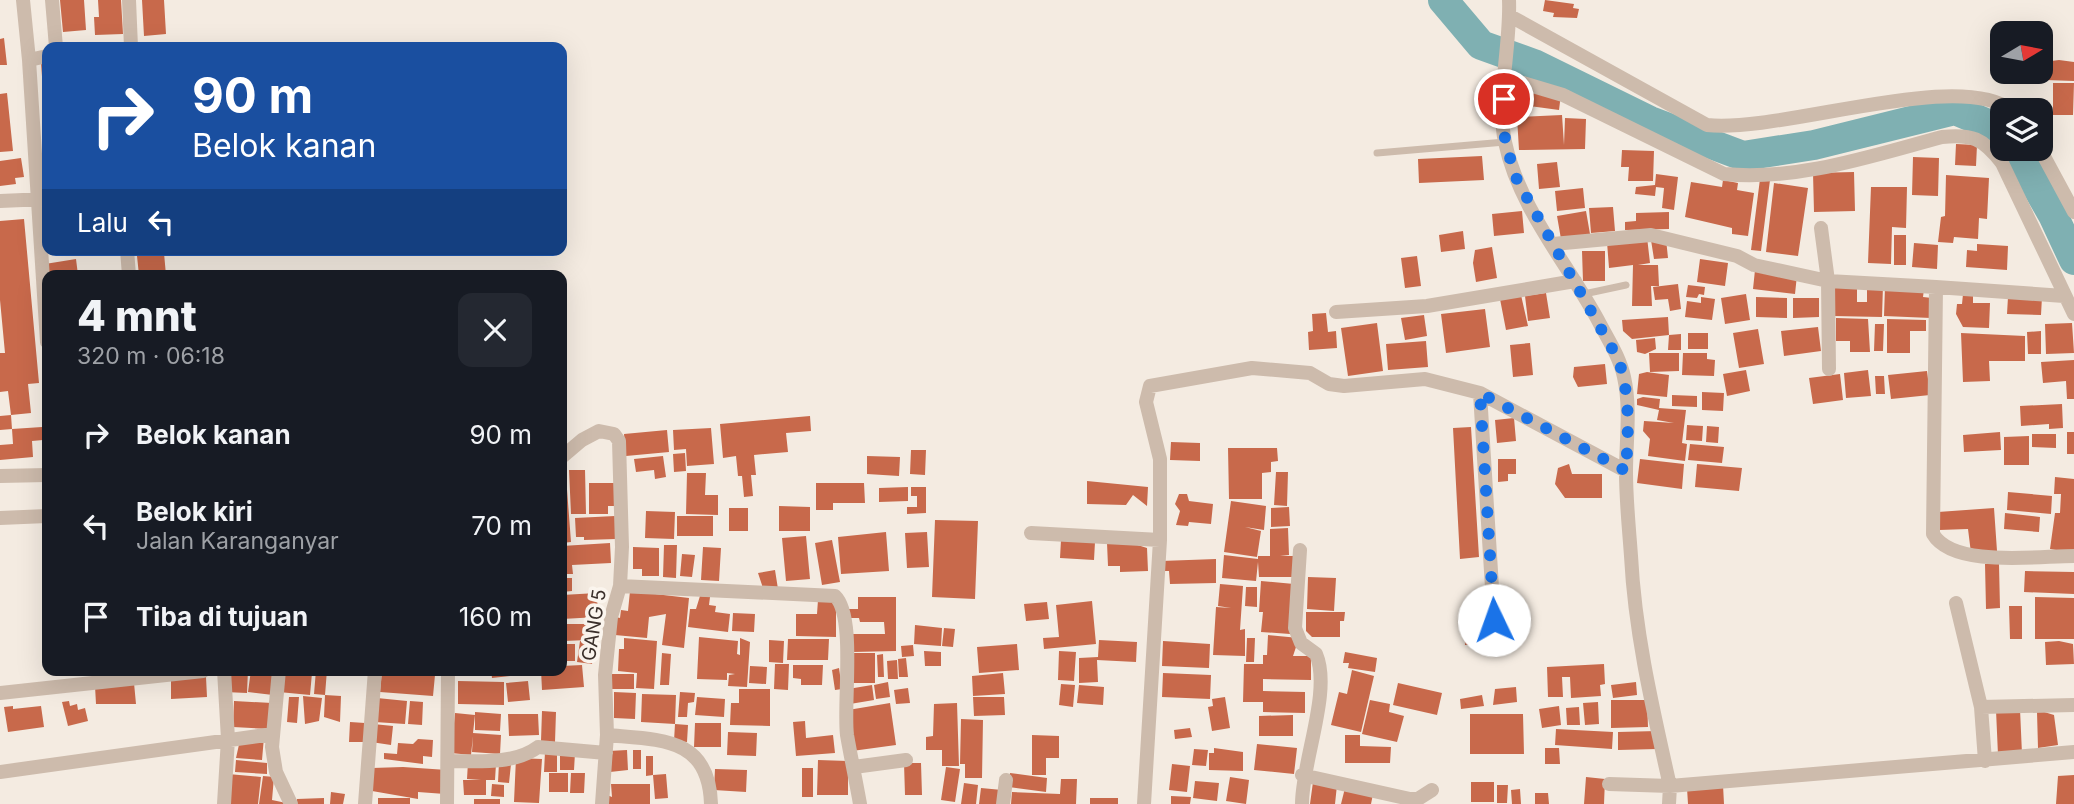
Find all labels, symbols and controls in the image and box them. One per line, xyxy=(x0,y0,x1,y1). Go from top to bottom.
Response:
north arrow xyxy=(1990,21,2053,84)
map controls xyxy=(1990,21,2053,161)
text: 90 m xyxy=(192,66,313,125)
pin xyxy=(1474,69,1534,129)
icon: right xyxy=(77,70,168,161)
icon: arrive xyxy=(1485,80,1523,118)
button: layers xyxy=(1990,98,2053,161)
text: Belok kanan xyxy=(192,126,376,165)
icon: left xyxy=(142,203,180,241)
text: Lalu xyxy=(77,207,128,238)
text: 4 mnt xyxy=(77,290,197,341)
button: close xyxy=(458,293,532,367)
text: 320 m · 06:18 xyxy=(77,342,225,370)
icon: right xyxy=(77,416,115,454)
text: Belok kanan xyxy=(136,419,291,450)
text: 90 m xyxy=(469,419,532,450)
text: Belok kiri xyxy=(136,496,253,527)
icon: left xyxy=(77,507,115,545)
text: 70 m xyxy=(471,510,532,541)
text: Jalan Karanganyar xyxy=(136,527,339,555)
position arrow xyxy=(1457,583,1531,657)
street label: GANG 5 xyxy=(577,588,611,662)
icon: arrive xyxy=(77,598,115,636)
text: Tiba di tujuan xyxy=(136,601,308,632)
text: 160 m xyxy=(459,601,532,632)

